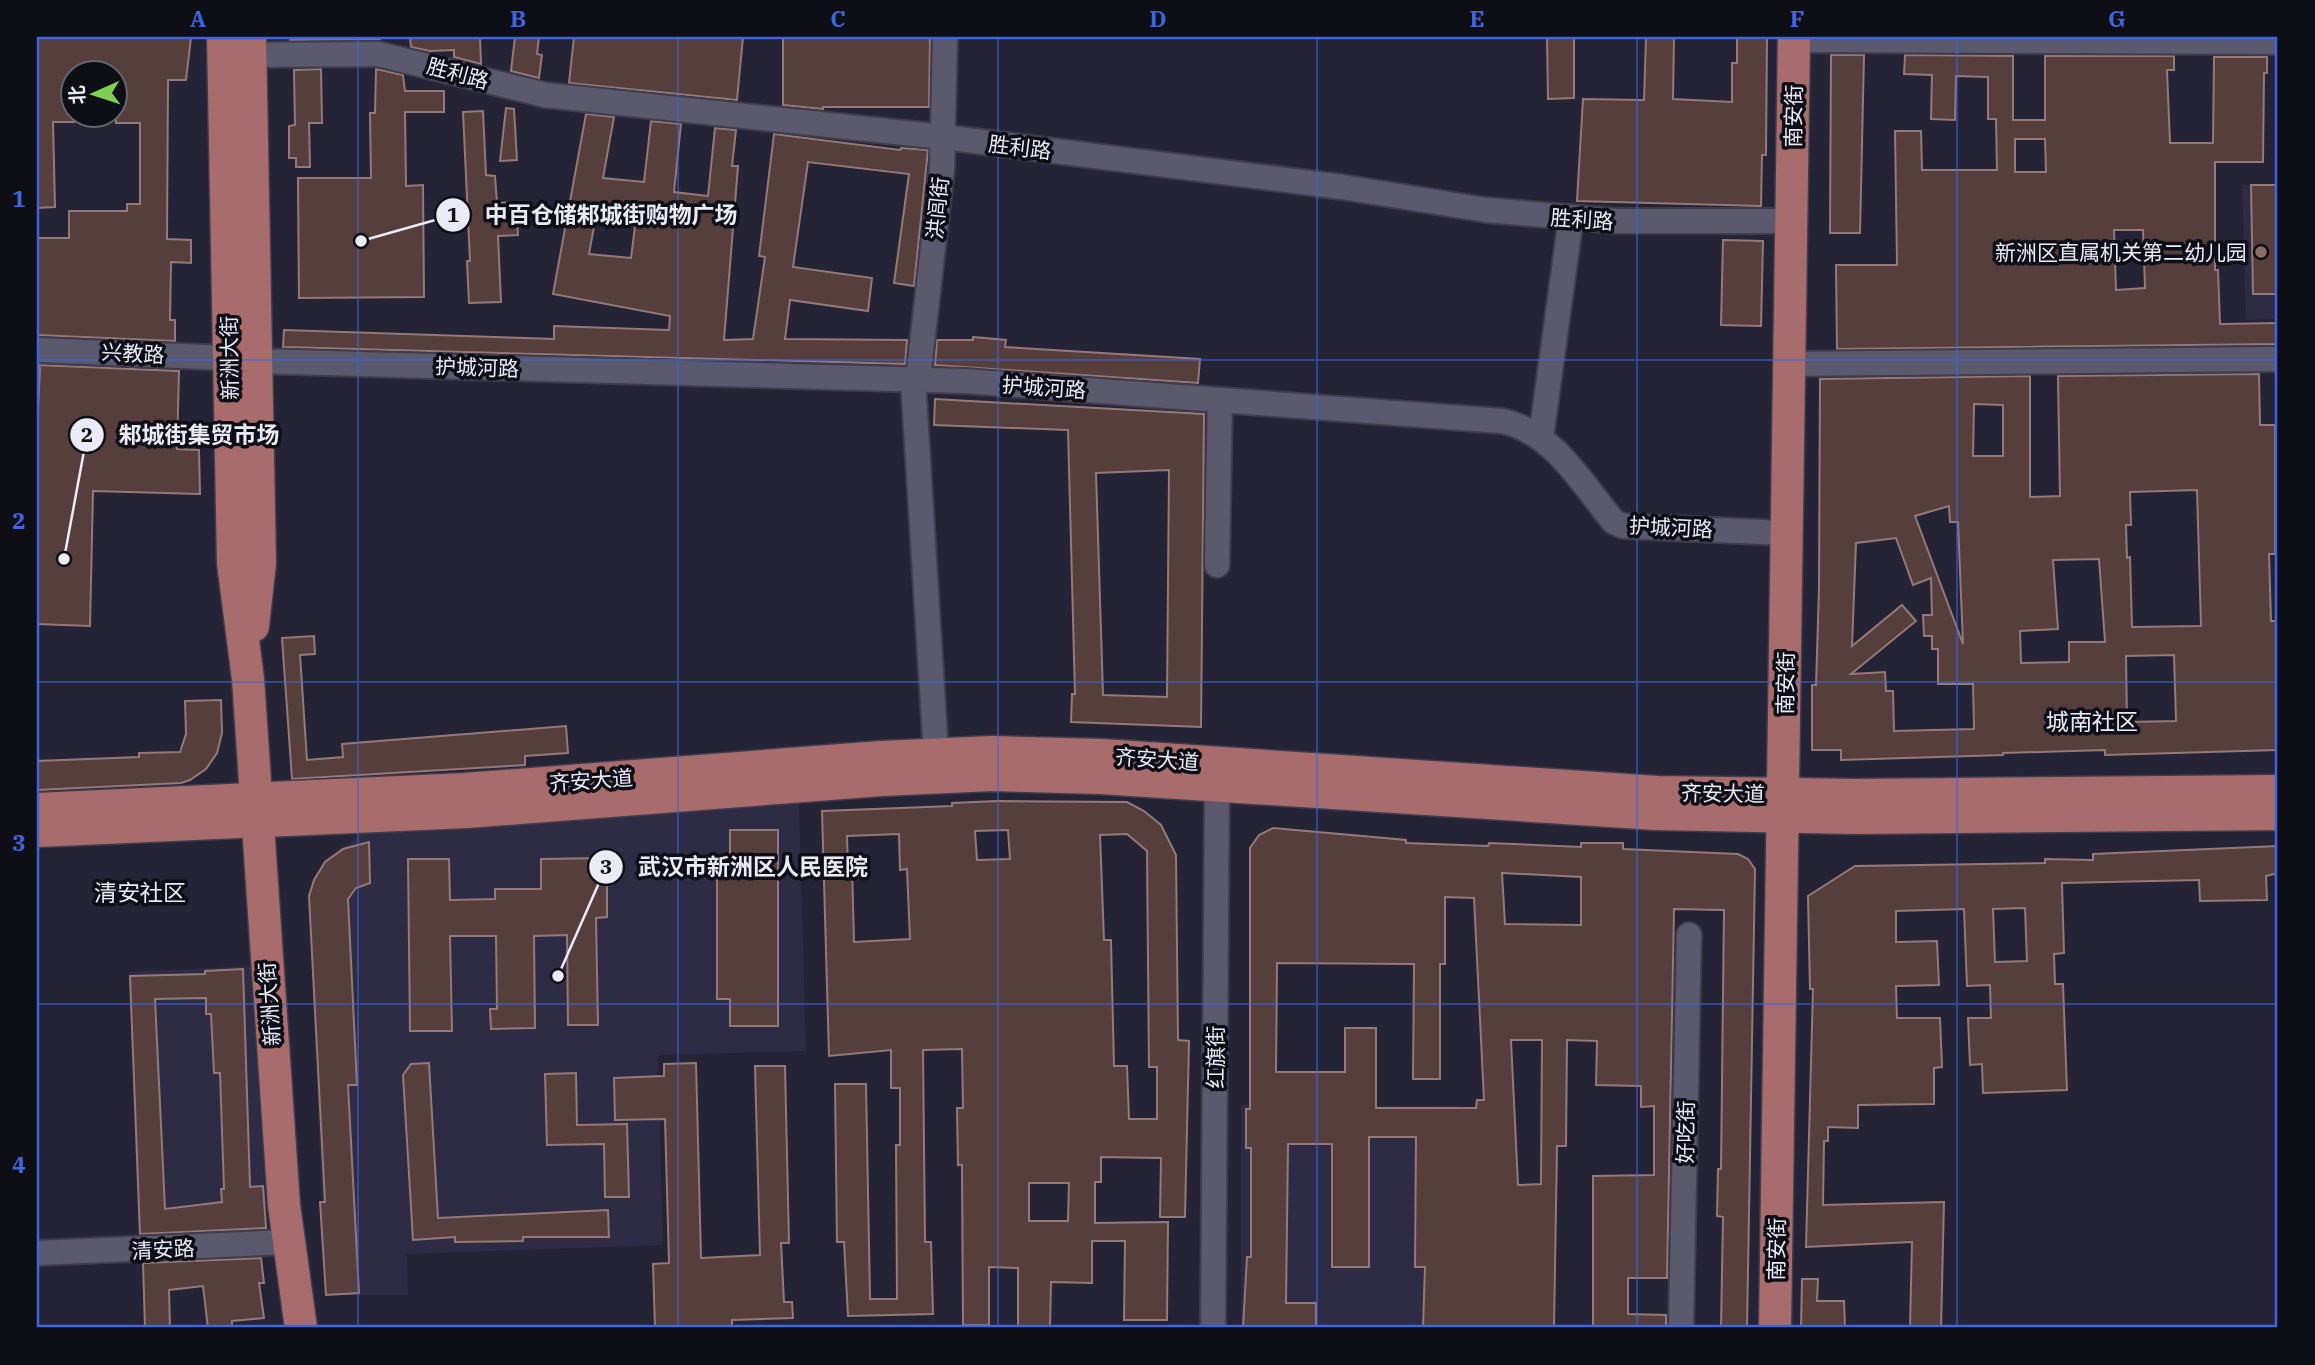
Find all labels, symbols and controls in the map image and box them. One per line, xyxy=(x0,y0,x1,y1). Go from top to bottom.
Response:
text: A xyxy=(190,3,206,33)
text: B xyxy=(510,3,526,33)
text: C xyxy=(830,3,846,33)
text: D xyxy=(1149,3,1167,33)
text: E xyxy=(1469,3,1485,33)
text: F xyxy=(1790,3,1804,33)
text: G xyxy=(2108,3,2126,33)
street label: 胜利路 xyxy=(424,51,492,95)
north arrow xyxy=(60,60,130,130)
street label: 南安街 xyxy=(1778,84,1808,148)
text: 北 xyxy=(65,85,90,105)
street label: 胜利路 xyxy=(987,129,1053,165)
street label: 洪闾街 xyxy=(920,175,954,241)
text: 1 xyxy=(12,183,26,213)
callout: 中百仓储邾城街购物广场 xyxy=(436,193,752,237)
text: 中百仓储邾城街购物广场 xyxy=(485,199,738,229)
text: 1 xyxy=(447,200,459,228)
street label: 胜利路 xyxy=(1550,203,1614,235)
place label: 新洲区直属机关第二幼儿园 xyxy=(1995,238,2247,266)
marker: 新洲区直属机关第二幼儿园 xyxy=(2253,244,2269,260)
street label: 新洲大街 xyxy=(214,316,244,400)
street label: 兴教路 xyxy=(101,337,165,369)
street label: 护城河路 xyxy=(435,352,519,382)
street label: 护城河路 xyxy=(1001,370,1087,404)
callout: 邾城街集贸市场 xyxy=(69,413,293,457)
text: 邾城街集贸市场 xyxy=(119,419,280,449)
text: 2 xyxy=(81,420,93,448)
text: 2 xyxy=(12,505,26,535)
street label: 护城河路 xyxy=(1628,511,1714,543)
street label: 南安街 xyxy=(1770,651,1800,715)
district label: 城南社区 xyxy=(2046,706,2138,736)
street label: 齐安大道 xyxy=(1114,742,1200,776)
street label: 齐安大道 xyxy=(548,763,634,797)
street label: 齐安大道 xyxy=(1681,778,1765,808)
text: 3 xyxy=(12,827,26,857)
callout: 武汉市新洲区人民医院 xyxy=(589,845,882,889)
text: 武汉市新洲区人民医院 xyxy=(638,851,868,881)
text: 3 xyxy=(600,852,612,880)
district label: 清安社区 xyxy=(94,877,186,907)
street label: 新洲大街 xyxy=(252,961,286,1047)
street label: 红旗街 xyxy=(1201,1026,1229,1089)
street label: 好吃街 xyxy=(1670,1100,1700,1164)
text: 4 xyxy=(12,1149,26,1179)
street label: 南安街 xyxy=(1761,1217,1791,1281)
street label: 清安路 xyxy=(131,1233,195,1265)

